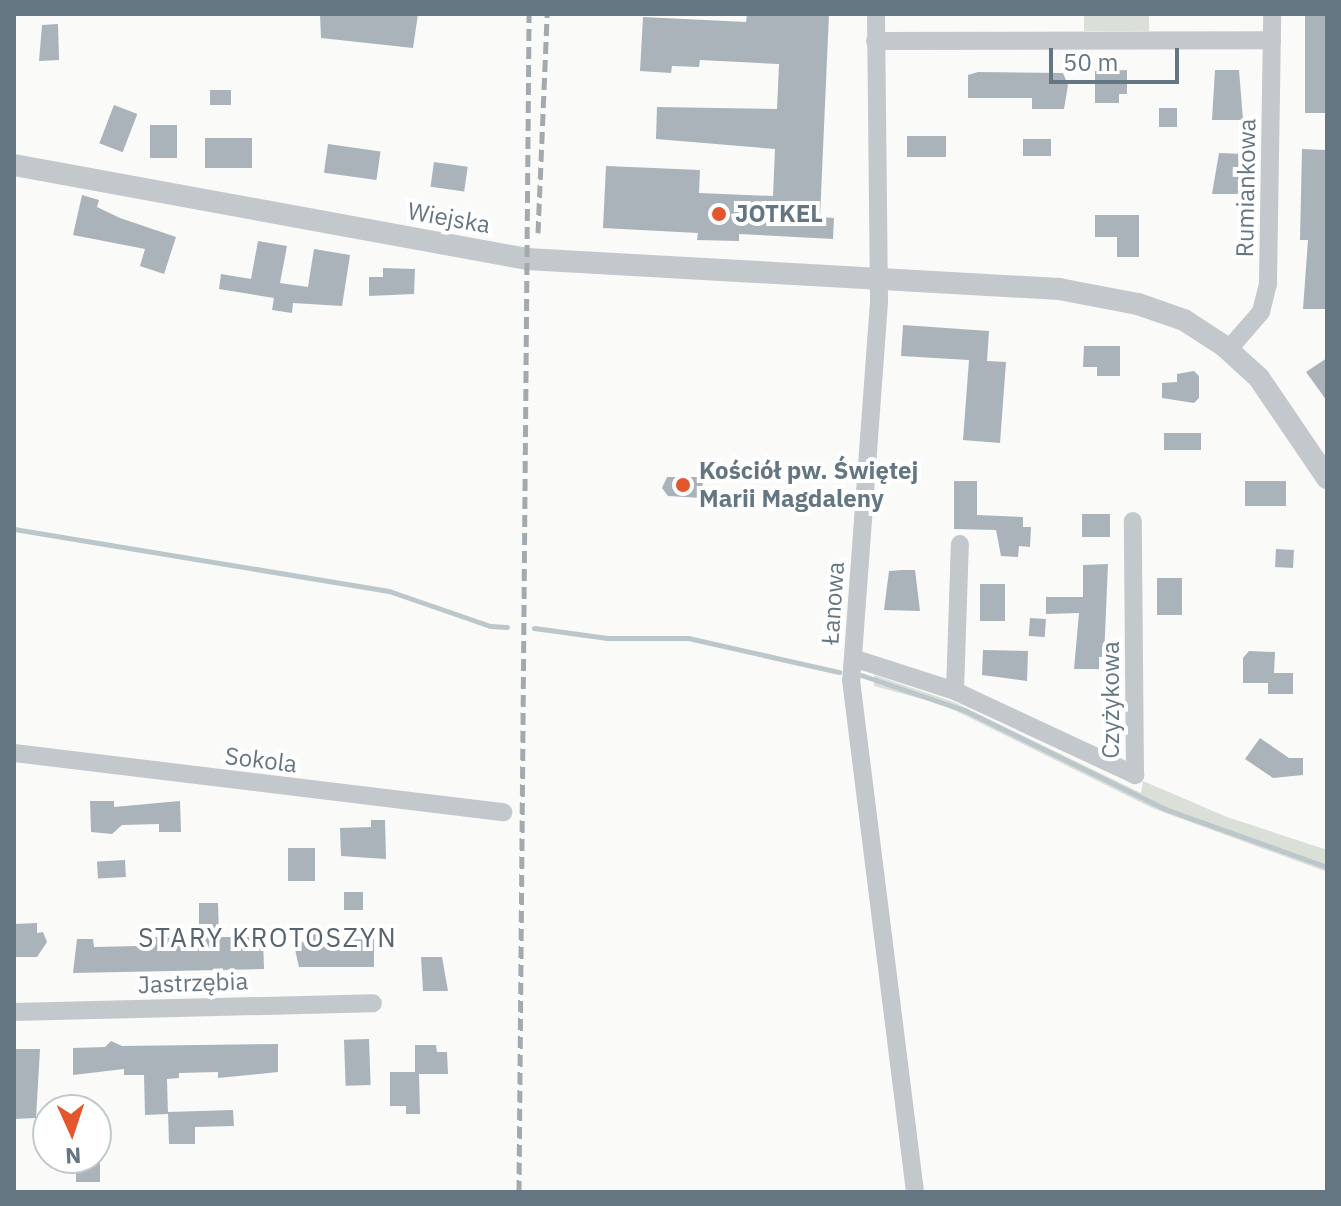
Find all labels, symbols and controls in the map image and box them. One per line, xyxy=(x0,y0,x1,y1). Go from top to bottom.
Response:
scale bar xyxy=(1053,32,1183,82)
text: 50 m xyxy=(1063,46,1118,78)
street label: Rumiankowa xyxy=(1230,118,1262,258)
street label: Wiejska xyxy=(405,197,493,239)
place label: JOTKEL xyxy=(735,200,823,228)
marker: JOTKEL xyxy=(710,205,728,223)
place label: Kościół pw. Świętej Marii Magdaleny xyxy=(699,457,918,513)
marker: Kościół pw. Świętej Marii Magdaleny xyxy=(674,476,692,494)
street label: Łanowa xyxy=(816,561,850,645)
street label: Czyżykowa xyxy=(1097,641,1125,759)
street label: Sokola xyxy=(223,741,299,779)
district label: STARY KROTOSZYN xyxy=(138,922,398,954)
street label: Jastrzębia xyxy=(137,967,249,999)
north arrow xyxy=(32,1094,112,1174)
text: N xyxy=(64,1142,82,1171)

